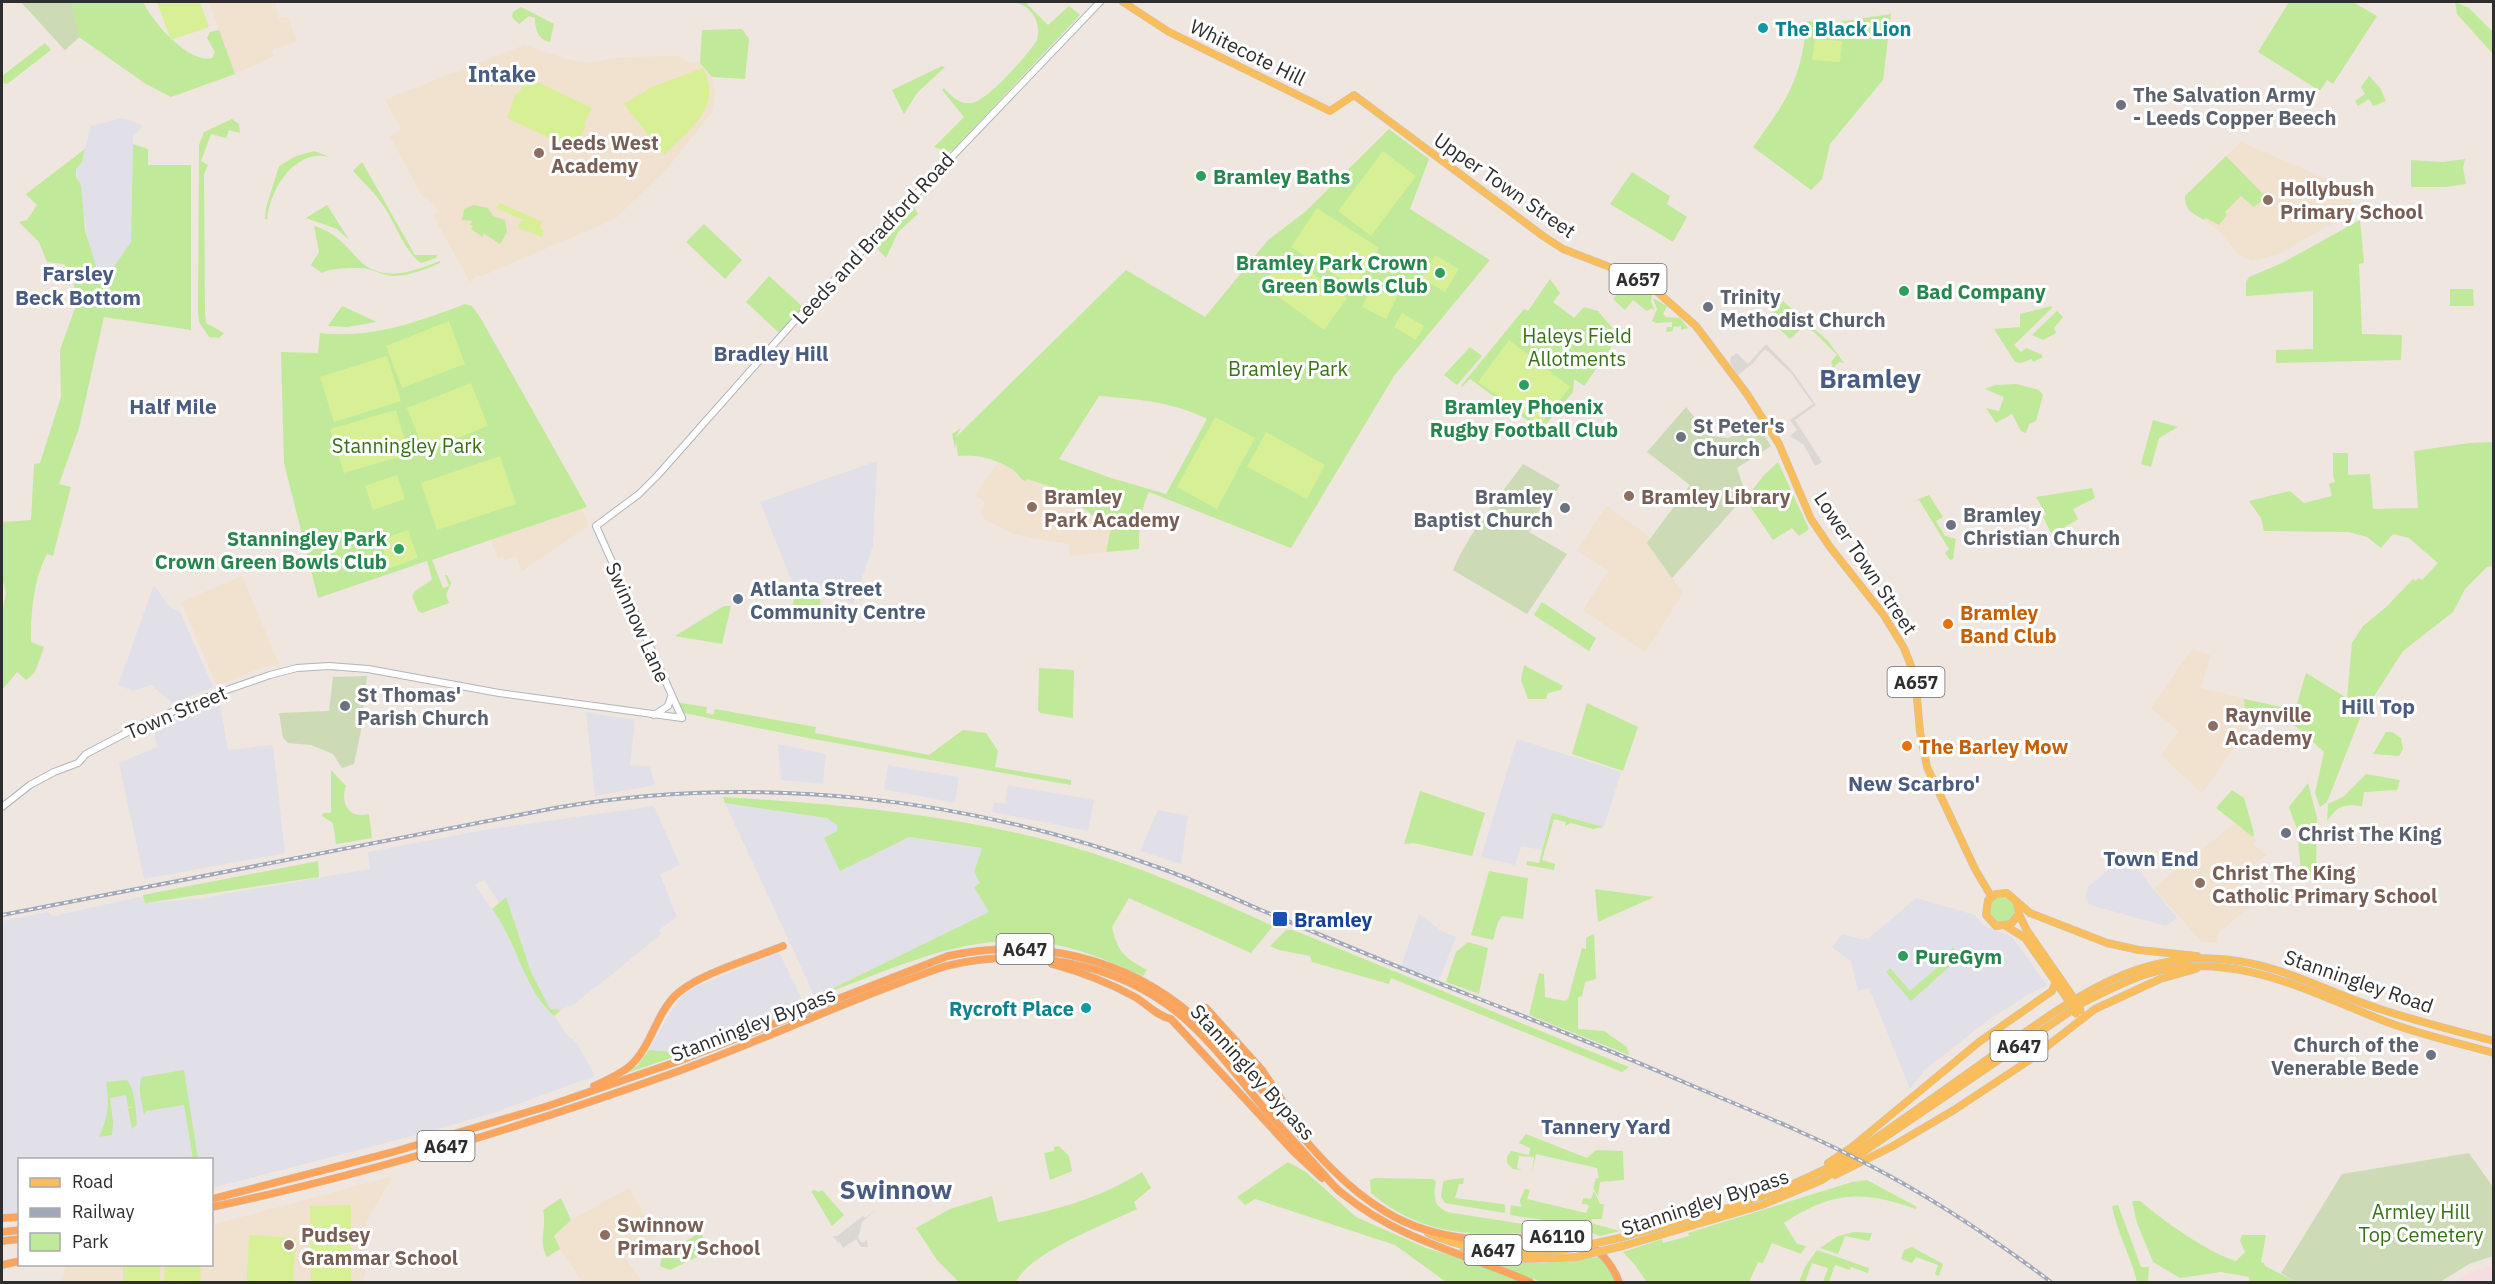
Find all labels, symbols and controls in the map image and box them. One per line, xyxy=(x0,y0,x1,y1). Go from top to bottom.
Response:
street label: Whitecote Hill xyxy=(1186,12,1310,92)
place label: The Black Lion xyxy=(1775,15,1911,42)
marker: The Black Lion xyxy=(1756,21,1770,35)
district label: Intake xyxy=(468,59,536,88)
place label: The Salvation Army - Leeds Copper Beech xyxy=(2133,81,2336,131)
marker: The Salvation Army - Leeds Copper Beech xyxy=(2114,98,2128,112)
street label: Upper Town Street xyxy=(1429,126,1581,244)
place label: Leeds West Academy xyxy=(551,129,659,179)
marker: Leeds West Academy xyxy=(532,146,546,160)
street label: Leeds and Bradford Road xyxy=(786,146,960,330)
place label: Bramley Baths xyxy=(1213,163,1350,190)
marker: Bramley Baths xyxy=(1194,169,1208,183)
place label: Hollybush Primary School xyxy=(2280,175,2423,225)
marker: Hollybush Primary School xyxy=(2261,193,2275,207)
place label: Bramley Park Crown Green Bowls Club xyxy=(1236,249,1428,299)
district label: Farsley Beck Bottom xyxy=(15,259,141,311)
road number: A657 xyxy=(1610,264,1666,294)
marker: Bramley Park Crown Green Bowls Club xyxy=(1433,266,1447,280)
place label: Bad Company xyxy=(1916,278,2046,305)
place label: Trinity Methodist Church xyxy=(1720,283,1886,333)
marker: Bad Company xyxy=(1897,284,1911,298)
marker: Trinity Methodist Church xyxy=(1701,300,1715,314)
park label: Haleys Field Allotments xyxy=(1522,322,1632,372)
district label: Bradley Hill xyxy=(714,339,828,367)
park label: Bramley Park xyxy=(1228,355,1348,382)
district label: Bramley xyxy=(1819,361,1921,395)
marker: Bramley Phoenix Rugby Football Club xyxy=(1517,378,1531,392)
district label: Half Mile xyxy=(129,392,217,420)
place label: Bramley Phoenix Rugby Football Club xyxy=(1430,393,1618,443)
place label: St Peter's Church xyxy=(1693,412,1785,462)
marker: St Peter's Church xyxy=(1674,430,1688,444)
park label: Stanningley Park xyxy=(332,432,483,459)
place label: Bramley Park Academy xyxy=(1044,483,1180,533)
place label: Bramley Baptist Church xyxy=(1413,483,1553,533)
place label: Bramley Library xyxy=(1641,483,1791,510)
street label: Lower Town Street xyxy=(1808,486,1924,640)
marker: Bramley Library xyxy=(1622,489,1636,503)
marker: Bramley Park Academy xyxy=(1025,500,1039,514)
marker: Bramley Baptist Church xyxy=(1558,501,1572,515)
place label: Bramley Christian Church xyxy=(1963,501,2120,551)
marker: Bramley Christian Church xyxy=(1944,518,1958,532)
place label: Stanningley Park Crown Green Bowls Club xyxy=(155,525,387,575)
marker: Stanningley Park Crown Green Bowls Club xyxy=(392,542,406,556)
street label: Swinnow Lane xyxy=(599,558,677,686)
place label: Atlanta Street Community Centre xyxy=(750,575,926,625)
marker: Atlanta Street Community Centre xyxy=(731,592,745,606)
place label: Bramley Band Club xyxy=(1960,599,2057,649)
marker: Bramley Band Club xyxy=(1941,617,1955,631)
road number: A657 xyxy=(1888,667,1944,697)
street label: Town Street xyxy=(121,679,231,745)
place label: St Thomas' Parish Church xyxy=(357,681,489,731)
district label: Hill Top xyxy=(2341,692,2415,720)
marker: St Thomas' Parish Church xyxy=(338,699,352,713)
place label: Raynville Academy xyxy=(2225,701,2313,751)
marker: Raynville Academy xyxy=(2206,719,2220,733)
place label: The Barley Mow xyxy=(1919,733,2068,760)
marker: The Barley Mow xyxy=(1900,739,1914,753)
district label: New Scarbro' xyxy=(1848,769,1980,797)
place label: Christ The King xyxy=(2298,820,2442,847)
marker: Christ The King xyxy=(2279,826,2293,840)
district label: Town End xyxy=(2103,844,2199,872)
place label: Christ The King Catholic Primary School xyxy=(2212,859,2437,909)
marker: Christ The King Catholic Primary School xyxy=(2193,876,2207,890)
place label: Bramley xyxy=(1294,906,1373,933)
marker: Bramley xyxy=(1271,910,1289,928)
road number: A647 xyxy=(996,934,1054,964)
place label: PureGym xyxy=(1915,943,2002,970)
street label: Stanningley Road xyxy=(2281,943,2437,1019)
marker: PureGym xyxy=(1896,949,1910,963)
street label: Stanningley Bypass xyxy=(667,980,839,1068)
place label: Rycroft Place xyxy=(949,995,1074,1022)
street label: Stanningley Bypass xyxy=(1185,998,1321,1146)
marker: Rycroft Place xyxy=(1079,1001,1093,1015)
road number: A647 xyxy=(1990,1031,2048,1061)
place label: Church of the Venerable Bede xyxy=(2271,1031,2419,1081)
marker: Church of the Venerable Bede xyxy=(2424,1048,2438,1062)
district label: Tannery Yard xyxy=(1541,1112,1671,1140)
road number: A647 xyxy=(418,1131,474,1161)
legend xyxy=(18,1158,213,1266)
street label: Stanningley Bypass xyxy=(1618,1162,1792,1242)
text: Road xyxy=(72,1170,113,1193)
district label: Swinnow xyxy=(840,1172,953,1206)
park label: Armley Hill Top Cemetery xyxy=(2359,1198,2483,1248)
text: Railway xyxy=(72,1200,134,1223)
place label: Swinnow Primary School xyxy=(617,1211,760,1261)
place label: Pudsey Grammar School xyxy=(301,1221,458,1271)
road number: A6110 xyxy=(1522,1221,1592,1251)
marker: Swinnow Primary School xyxy=(598,1228,612,1242)
text: Park xyxy=(72,1230,109,1253)
road number: A647 xyxy=(1464,1235,1522,1265)
marker: Pudsey Grammar School xyxy=(282,1238,296,1252)

